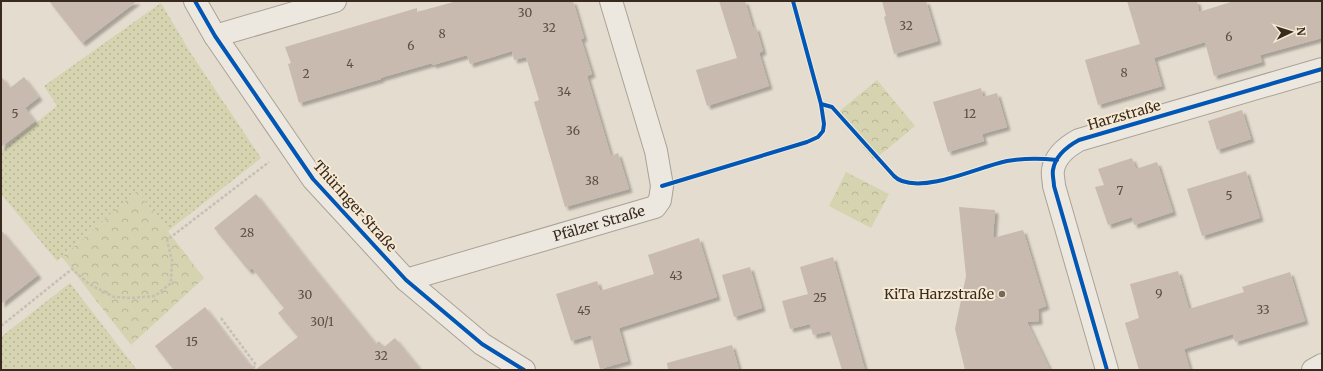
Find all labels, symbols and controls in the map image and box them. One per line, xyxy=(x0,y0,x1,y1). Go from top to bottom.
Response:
house number: 30 xyxy=(518,5,532,20)
north arrow xyxy=(1271,12,1311,52)
house number: 32 xyxy=(899,18,913,33)
house number: 32 xyxy=(542,20,556,35)
house number: 8 xyxy=(438,26,446,41)
text: N xyxy=(1294,26,1308,36)
house number: 6 xyxy=(1225,29,1233,44)
house number: 6 xyxy=(407,38,415,53)
house number: 4 xyxy=(346,56,354,71)
house number: 8 xyxy=(1120,65,1128,80)
house number: 2 xyxy=(302,66,310,81)
house number: 34 xyxy=(557,84,572,99)
street label: Harzstraße xyxy=(1085,96,1163,134)
house number: 5 xyxy=(11,106,19,121)
house number: 12 xyxy=(964,106,976,121)
house number: 36 xyxy=(566,123,580,138)
street label: Thüringer Straße xyxy=(309,157,401,255)
house number: 38 xyxy=(585,173,599,188)
house number: 7 xyxy=(1117,183,1124,198)
house number: 5 xyxy=(1225,188,1233,203)
street label: Pfälzer Straße xyxy=(551,201,647,245)
house number: 28 xyxy=(240,225,254,240)
house number: 43 xyxy=(669,268,683,283)
place label: KiTa Harzstraße xyxy=(884,285,994,303)
house number: 9 xyxy=(1155,286,1163,301)
house number: 30 xyxy=(298,287,312,302)
marker: KiTa Harzstraße xyxy=(997,289,1007,299)
house number: 25 xyxy=(813,290,827,305)
house number: 33 xyxy=(1256,302,1270,317)
house number: 45 xyxy=(577,303,591,318)
house number: 30/1 xyxy=(310,314,334,329)
house number: 15 xyxy=(186,334,198,349)
house number: 32 xyxy=(374,348,388,363)

